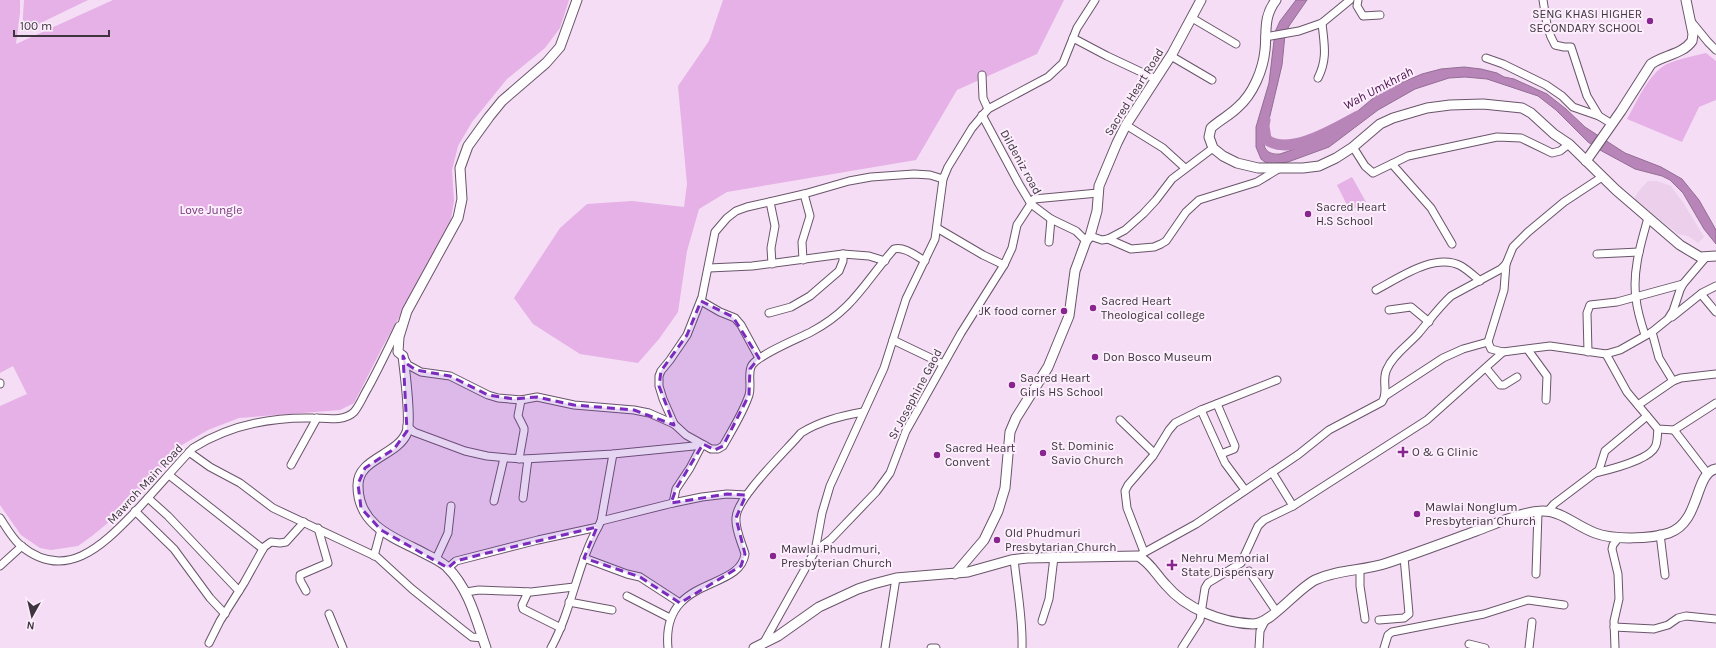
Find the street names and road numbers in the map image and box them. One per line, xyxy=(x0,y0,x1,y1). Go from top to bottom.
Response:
street label: Sacred Heart Road xyxy=(1101,46,1167,138)
street label: Dildeniz road xyxy=(997,127,1045,197)
street label: Sr Josephine Gaod xyxy=(885,346,945,442)
street label: Mawroh Main Road xyxy=(104,441,186,527)

